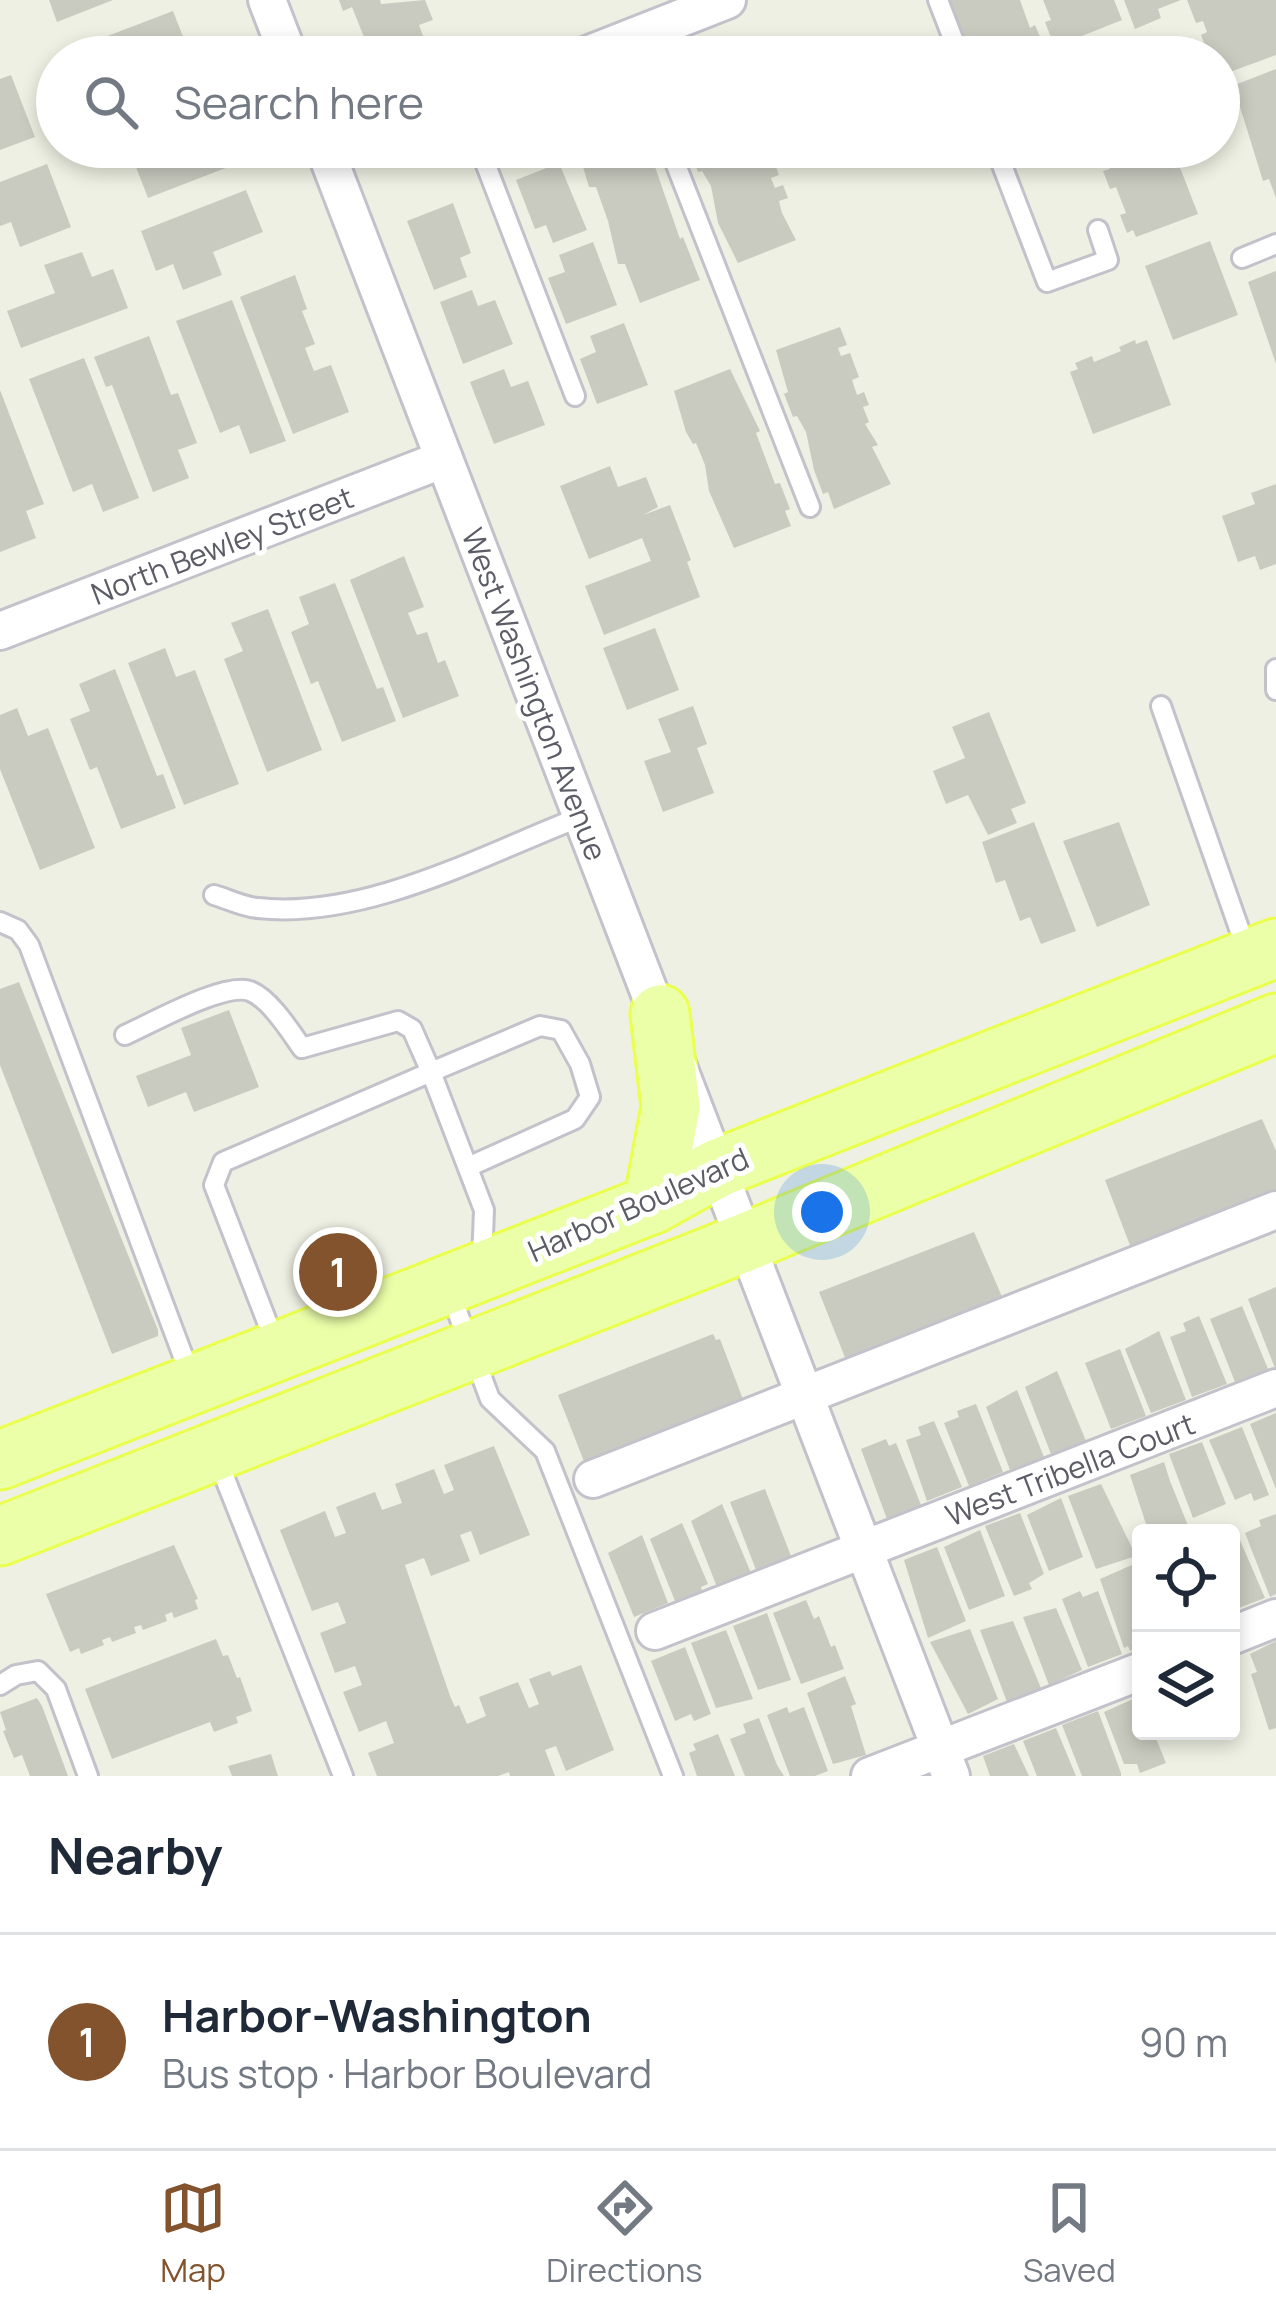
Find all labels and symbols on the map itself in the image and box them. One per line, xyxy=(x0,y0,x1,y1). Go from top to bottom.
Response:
street label: North Bewley Street xyxy=(85,476,359,614)
street label: West Washington Avenue xyxy=(453,522,617,866)
street label: Harbor Boulevard xyxy=(521,1137,755,1271)
your location xyxy=(792,1182,852,1242)
pin: 1 xyxy=(299,1227,377,1317)
street label: West Tribella Court xyxy=(940,1403,1200,1535)

